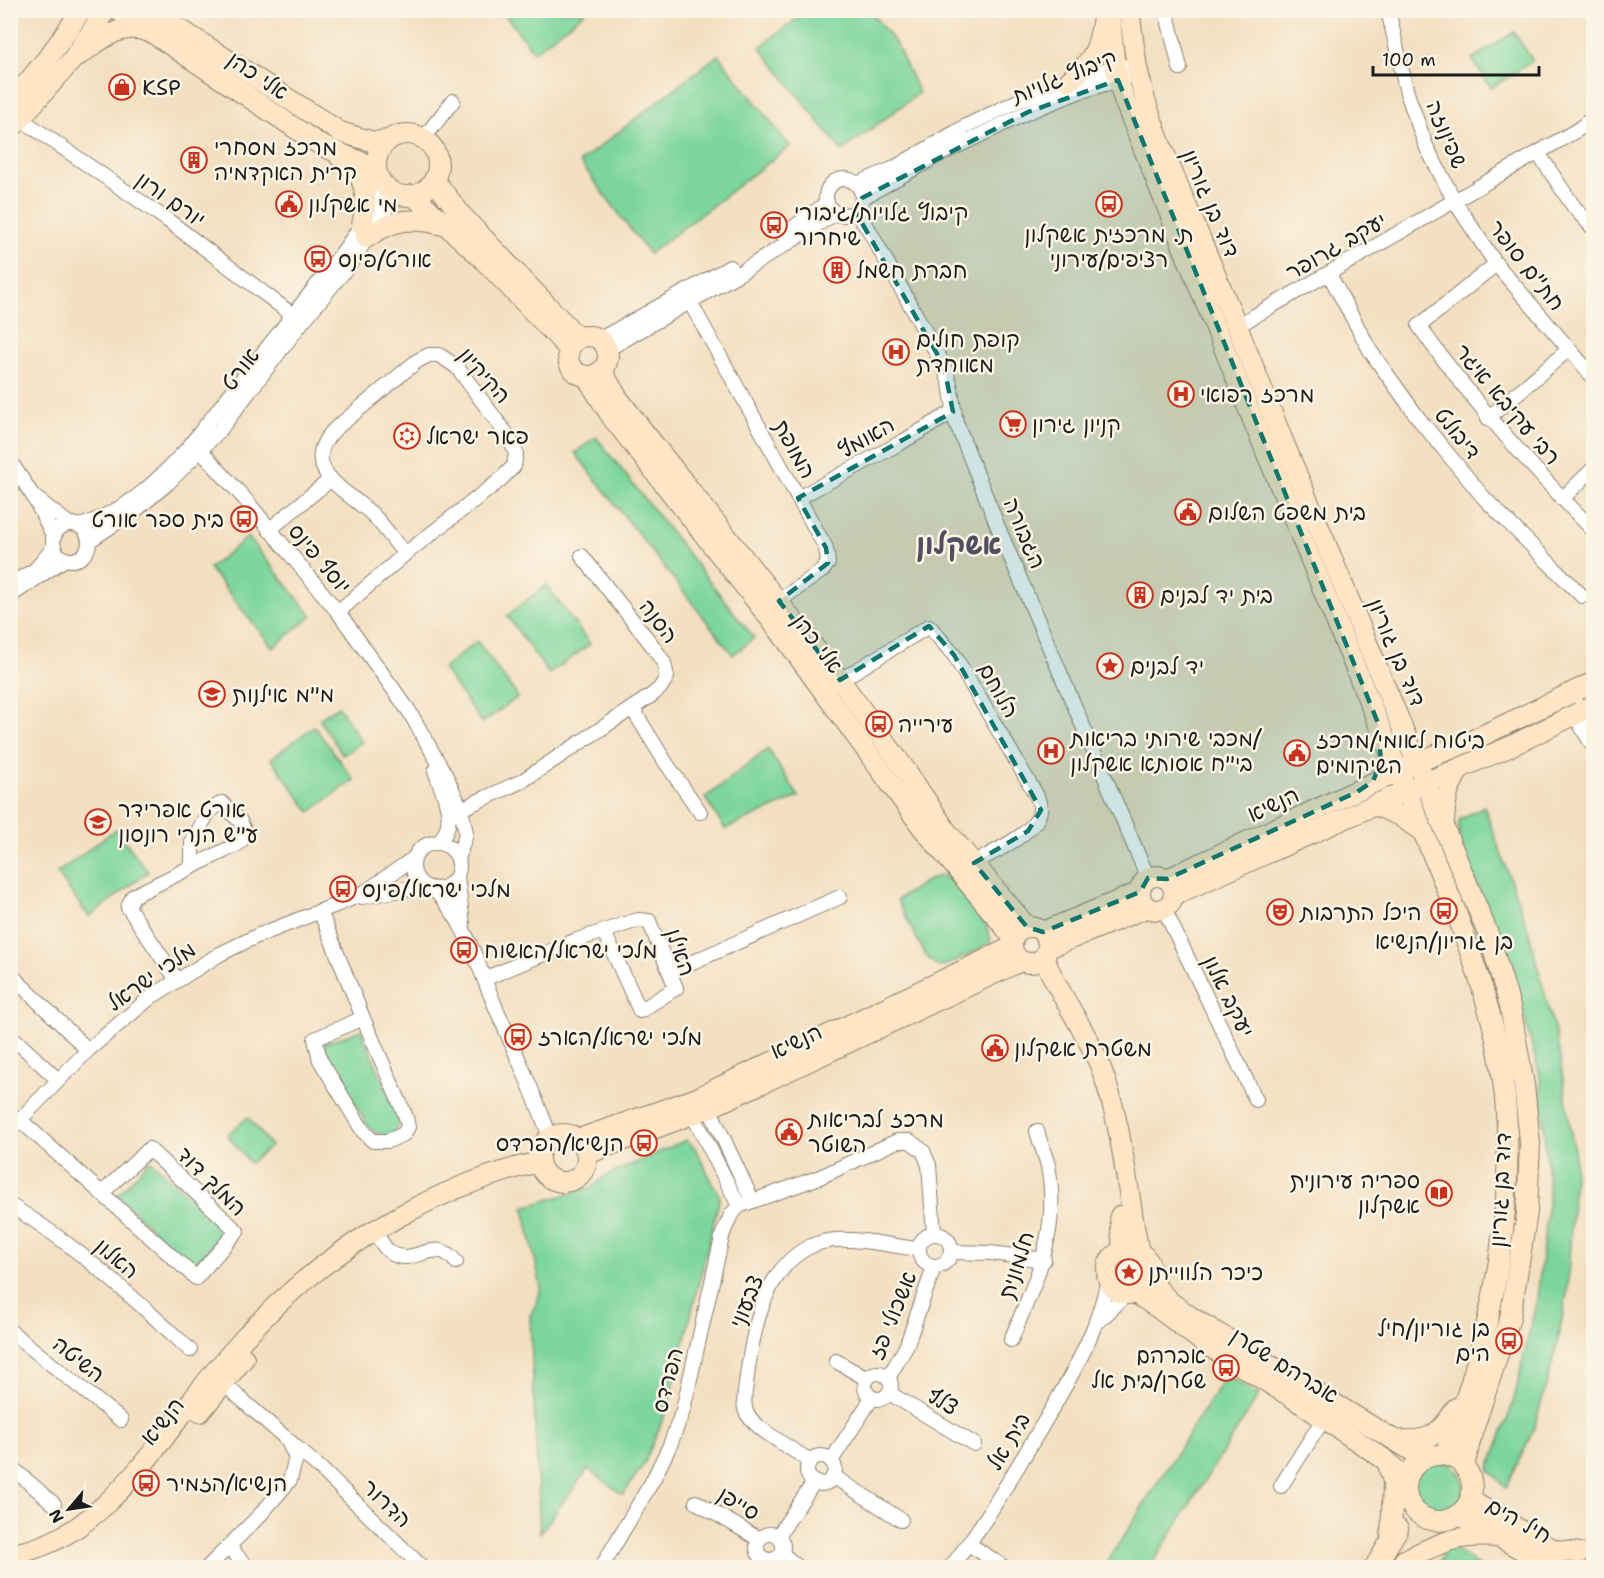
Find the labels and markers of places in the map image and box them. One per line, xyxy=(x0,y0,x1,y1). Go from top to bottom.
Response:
shop icon: KSP xyxy=(107,72,137,102)
place label: KSP xyxy=(142,73,181,102)
place label: מרכז מסחרי קרית האקדמיה xyxy=(214,133,357,187)
building icon: מרכז מסחרי קרית האקדמיה xyxy=(179,145,209,175)
public building icon: מי אשקלון xyxy=(274,189,304,219)
bus stop icon: ת. מרכזית אשקלון רציפים/עירוני xyxy=(1094,189,1124,219)
place label: מי אשקלון xyxy=(308,190,398,219)
place label: קיבוץ גלויות/גיבורי שיחרור xyxy=(794,198,968,252)
bus stop icon: קיבוץ גלויות/גיבורי שיחרור xyxy=(759,210,789,240)
place label: ת. מרכזית אשקלון רציפים/עירוני xyxy=(1024,220,1194,274)
bus stop icon: אורט/פינס xyxy=(303,244,333,274)
place label: אורט/פינס xyxy=(338,245,431,274)
building icon: חברת חשמל xyxy=(822,255,852,285)
place label: חברת חשמל xyxy=(856,256,967,285)
place label: קופת חולים מאוחדת xyxy=(916,325,1020,379)
hospital icon: קופת חולים מאוחדת xyxy=(881,337,911,367)
hospital icon: מרכז רפואי xyxy=(1166,379,1196,409)
place label: מרכז רפואי xyxy=(1200,380,1315,409)
supermarket icon: קניון גירון xyxy=(998,409,1028,439)
place label: קניון גירון xyxy=(1032,410,1121,439)
synagogue icon: פאר ישראל xyxy=(392,421,422,451)
place label: פאר ישראל xyxy=(426,422,529,451)
public building icon: בית משפט השלום xyxy=(1173,497,1203,527)
place label: בית משפט השלום xyxy=(1208,498,1366,527)
bus stop icon: בית ספר אורט xyxy=(229,504,259,534)
place label: בית ספר אורט xyxy=(91,505,224,534)
building icon: בית יד לבנים xyxy=(1125,580,1155,610)
place label: בית יד לבנים xyxy=(1160,581,1273,610)
place icon: יד לבנים xyxy=(1095,651,1125,681)
place label: יד לבנים xyxy=(1130,652,1204,681)
school or university icon: מ"מ אילנות xyxy=(197,679,227,709)
place label: מ"מ אילנות xyxy=(232,680,334,709)
bus stop icon: עירייה xyxy=(864,709,894,739)
place label: עירייה xyxy=(898,710,953,739)
place label: מכבי שירותי בריאות/ בי"ח אסותא אשקלון xyxy=(1068,724,1263,778)
place label: ביטוח לאומי/מרכז השיקומים xyxy=(1316,726,1485,780)
hospital icon: מכבי שירותי בריאות/ בי"ח אסותא אשקלון xyxy=(1036,736,1066,766)
public building icon: ביטוח לאומי/מרכז השיקומים xyxy=(1282,738,1312,768)
place label: אורט אפרידר ע"ש הנרי רונסון xyxy=(118,795,258,849)
school or university icon: אורט אפרידר ע"ש הנרי רונסון xyxy=(83,807,113,837)
bus stop icon: מלכי ישראל/פינס xyxy=(328,874,358,904)
place label: מלכי ישראל/פינס xyxy=(362,875,511,904)
bus stop icon: בן גוריון/הנשיא xyxy=(1429,896,1459,926)
theatre icon: היכל התרבות xyxy=(1265,897,1295,927)
place label: היכל התרבות xyxy=(1298,898,1422,927)
place label: בן גוריון/הנשיא xyxy=(1375,927,1513,956)
bus stop icon: מלכי ישראל/האשוח xyxy=(449,935,479,965)
place label: מלכי ישראל/האשוח xyxy=(484,936,657,965)
bus stop icon: מלכי ישראל/הארז xyxy=(503,1022,533,1052)
place label: מלכי ישראל/הארז xyxy=(538,1023,702,1052)
public building icon: משטרת אשקלון xyxy=(980,1033,1010,1063)
place label: משטרת אשקלון xyxy=(1014,1034,1152,1063)
place label: מרכז לבריאות השוטר xyxy=(806,1105,944,1159)
public building icon: מרכז לבריאות השוטר xyxy=(774,1117,804,1147)
bus stop icon: הנשיא/הפרדס xyxy=(629,1128,659,1158)
place label: הנשיא/הפרדס xyxy=(496,1129,624,1158)
place label: ספריה עירונית אשקלון xyxy=(1290,1166,1420,1220)
library icon: ספריה עירונית אשקלון xyxy=(1424,1178,1454,1208)
place icon: כיכר הלווייתן xyxy=(1114,1257,1144,1287)
place label: כיכר הלווייתן xyxy=(1148,1258,1263,1287)
place label: בן גוריון/חיל הים xyxy=(1377,1314,1490,1368)
bus stop icon: בן גוריון/חיל הים xyxy=(1494,1326,1524,1356)
place label: אברהם שטרן/בית אל xyxy=(1091,1341,1206,1395)
bus stop icon: אברהם שטרן/בית אל xyxy=(1211,1353,1241,1383)
bus stop icon: הנשיא/הזמיר xyxy=(131,1468,161,1498)
place label: הנשיא/הזמיר xyxy=(166,1469,287,1498)

